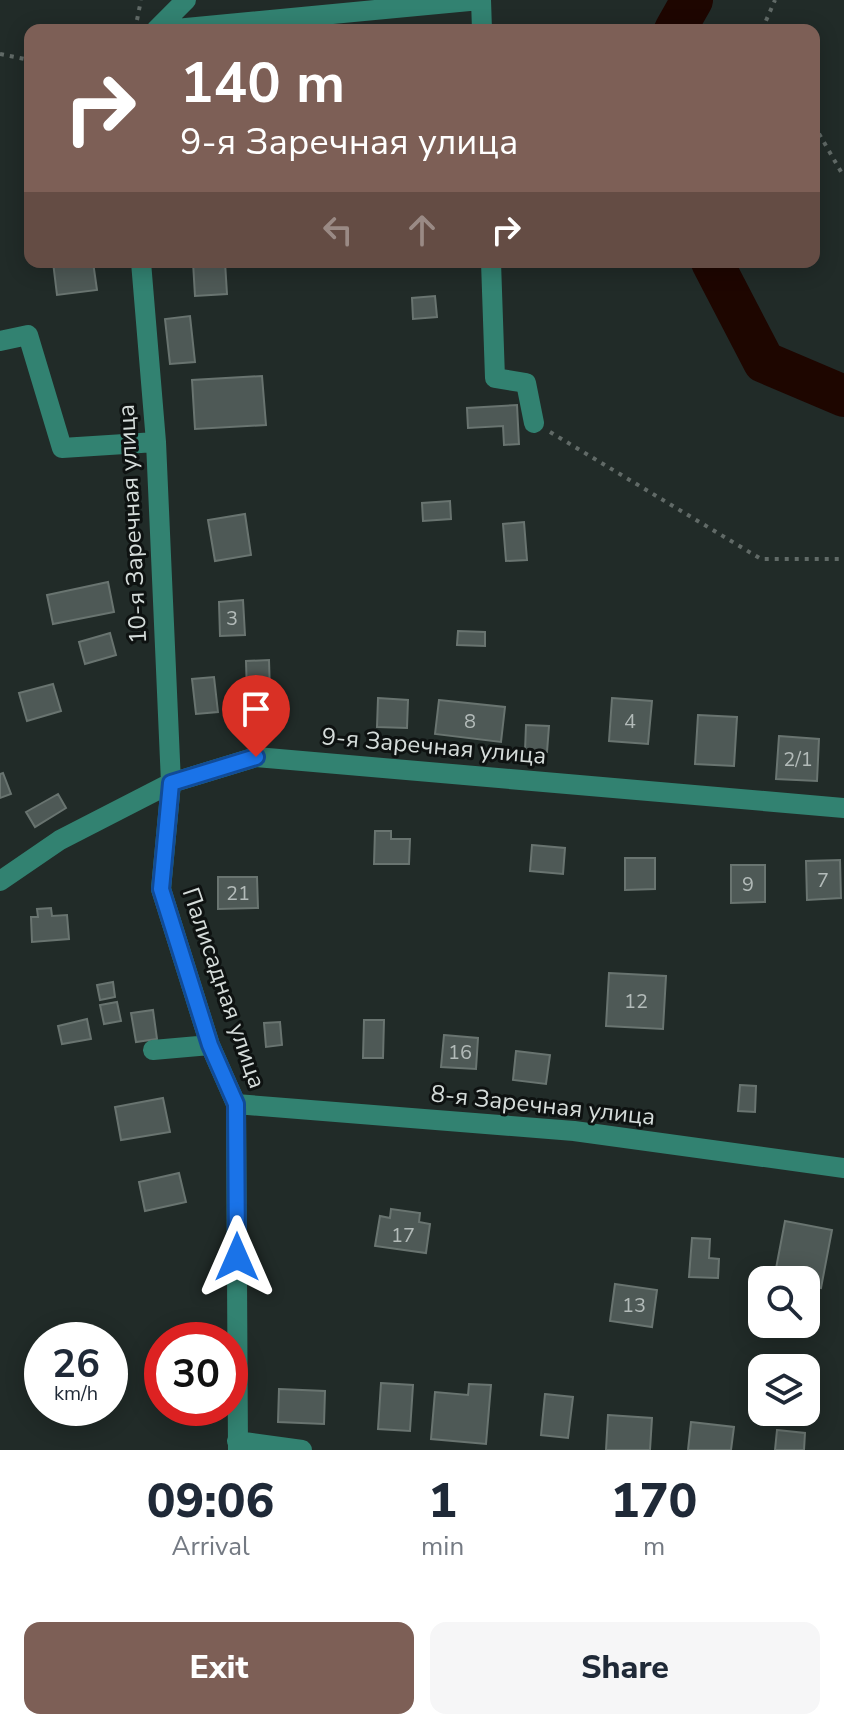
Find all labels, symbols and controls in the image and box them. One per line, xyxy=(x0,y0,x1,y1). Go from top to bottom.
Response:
text: 140 m xyxy=(180,45,345,122)
icon: right xyxy=(48,56,152,160)
text: 9-я Заречная улица xyxy=(180,118,518,167)
icon: left xyxy=(316,208,360,252)
icon: ahead xyxy=(400,208,444,252)
icon: right xyxy=(484,208,528,252)
street label: 10-я Заречная улица xyxy=(110,403,154,645)
house number: 3 xyxy=(226,605,238,632)
pin xyxy=(222,675,290,757)
icon: arrive xyxy=(234,687,278,731)
house number: 8 xyxy=(464,708,476,735)
house number: 4 xyxy=(624,708,636,735)
street label: 9-я Заречная улица xyxy=(320,720,548,772)
house number: 2/1 xyxy=(783,746,813,773)
house number: 7 xyxy=(817,867,829,894)
house number: 9 xyxy=(742,871,754,898)
house number: 21 xyxy=(226,880,250,907)
street label: Палисадная улица xyxy=(175,883,273,1093)
house number: 12 xyxy=(624,988,648,1015)
house number: 16 xyxy=(448,1039,472,1066)
street label: 8-я Заречная улица xyxy=(429,1077,657,1133)
position arrow xyxy=(195,1215,279,1299)
house number: 17 xyxy=(391,1222,415,1249)
map controls xyxy=(748,1266,820,1426)
button: search xyxy=(748,1266,820,1338)
house number: 13 xyxy=(622,1292,646,1319)
speed limit sign: 30 xyxy=(144,1322,248,1426)
text: 26 xyxy=(52,1337,100,1391)
button: layers xyxy=(748,1354,820,1426)
text: km/h xyxy=(54,1380,98,1407)
text: 09:06 xyxy=(147,1468,274,1534)
text: 1 xyxy=(428,1468,457,1534)
text: 170 xyxy=(611,1468,697,1534)
text: Arrival xyxy=(171,1529,250,1564)
text: min xyxy=(421,1529,464,1564)
text: m xyxy=(643,1529,665,1564)
button: Exit xyxy=(24,1622,414,1714)
button: Share xyxy=(430,1622,820,1714)

